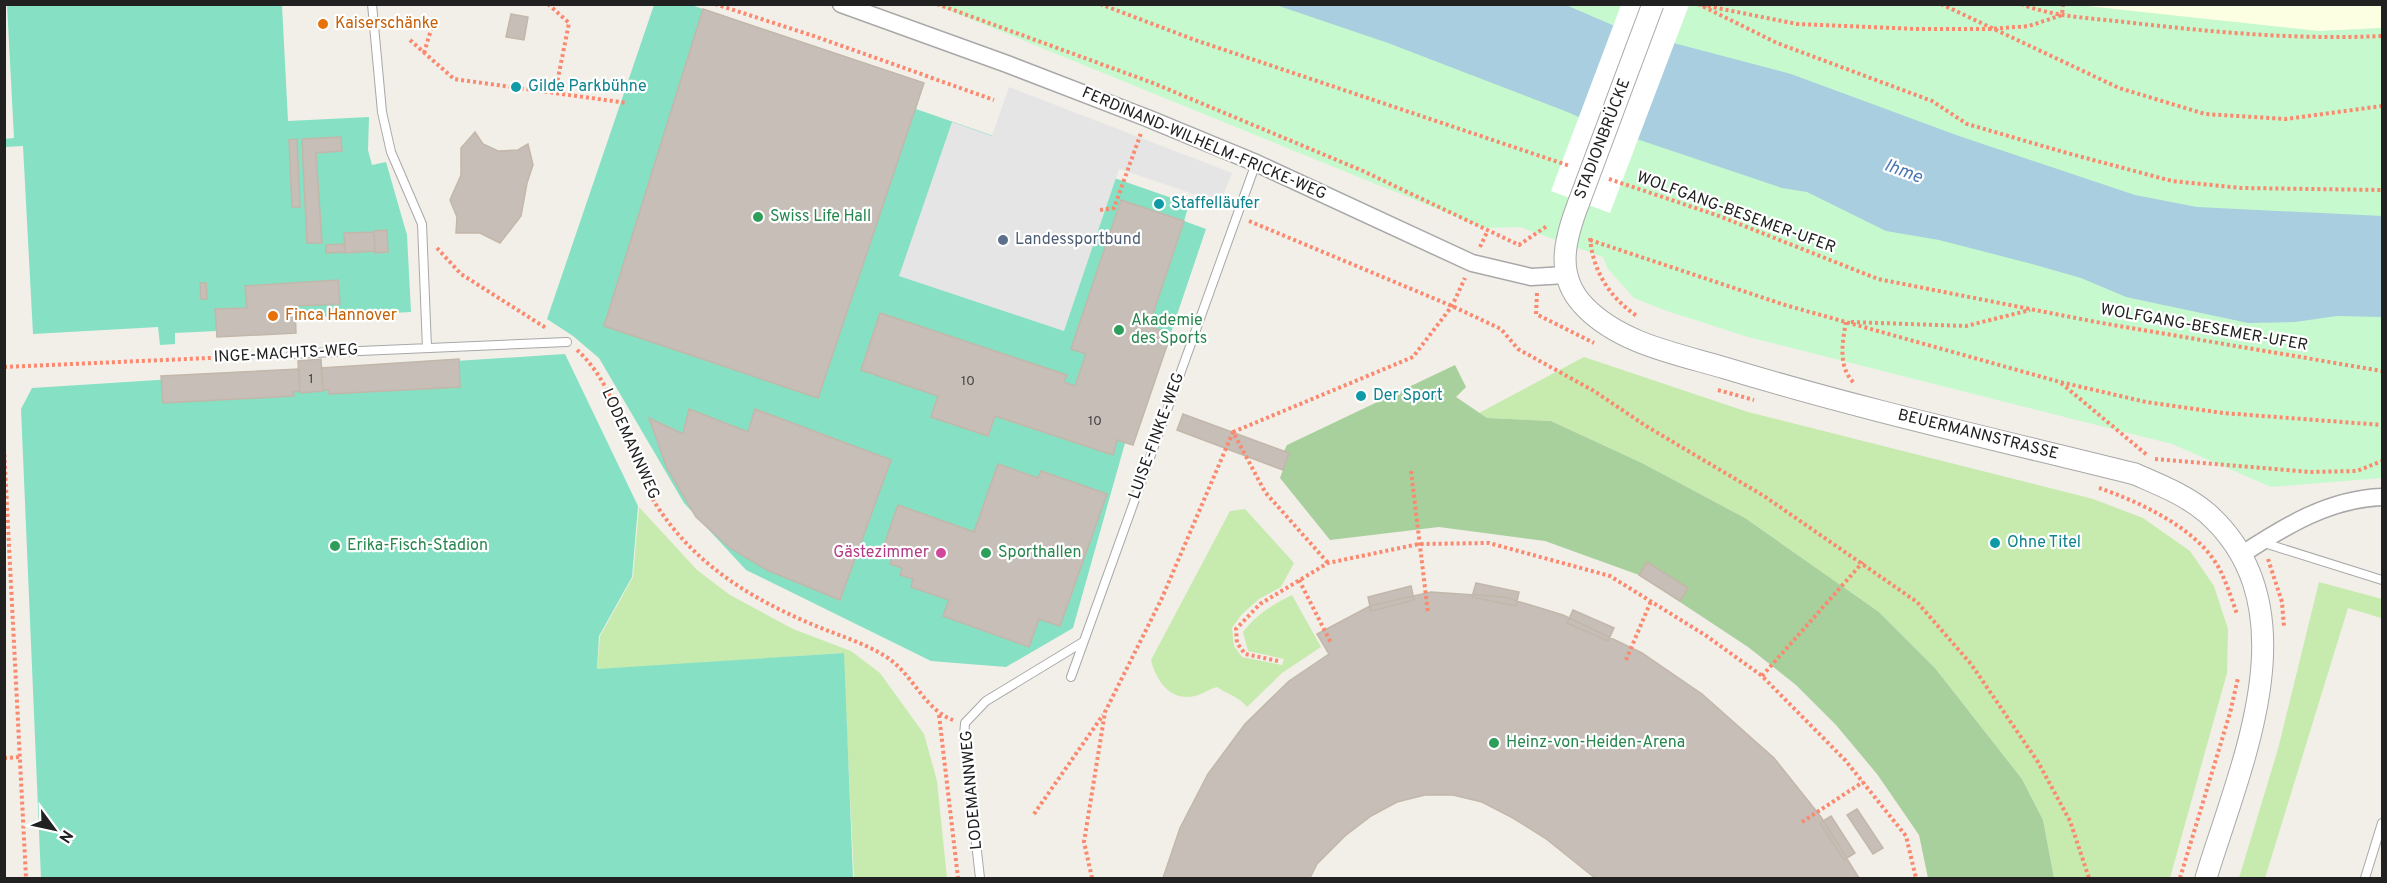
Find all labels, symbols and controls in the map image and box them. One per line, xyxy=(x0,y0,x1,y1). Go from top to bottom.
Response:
place label: Kaiserschänke xyxy=(335,14,438,34)
marker: Kaiserschänke xyxy=(316,17,330,31)
street label: STADIONBRÜCKE xyxy=(1569,75,1635,202)
place label: Gilde Parkbühne xyxy=(528,77,647,97)
marker: Gilde Parkbühne xyxy=(509,80,523,94)
street label: FERDINAND-WILHELM-FRICKE-WEG xyxy=(1079,83,1329,205)
water label: Ihme xyxy=(1881,155,1926,190)
street label: WOLFGANG-BESEMER-UFER xyxy=(1634,168,1838,258)
place label: Staffelläufer xyxy=(1171,194,1260,214)
marker: Staffelläufer xyxy=(1152,197,1166,211)
place label: Swiss Life Hall xyxy=(770,207,871,227)
marker: Swiss Life Hall xyxy=(751,210,765,224)
place label: Landessportbund xyxy=(1015,230,1141,250)
marker: Landessportbund xyxy=(996,233,1010,247)
street label: WOLFGANG-BESEMER-UFER xyxy=(2099,300,2309,356)
place label: Finca Hannover xyxy=(285,306,397,326)
marker: Finca Hannover xyxy=(266,309,280,323)
place label: Akademie des Sports xyxy=(1131,311,1207,349)
marker: Akademie des Sports xyxy=(1112,323,1126,337)
street label: INGE-MACHTS-WEG xyxy=(213,340,359,368)
street label: LUISE-FINKE-WEG xyxy=(1125,370,1189,502)
house number: 1 xyxy=(308,371,314,388)
house number: 10 xyxy=(961,373,975,390)
street label: LODEMANNWEG xyxy=(597,385,663,503)
place label: Der Sport xyxy=(1373,386,1443,406)
marker: Der Sport xyxy=(1354,389,1368,403)
street label: BEUERMANNSTRASSE xyxy=(1896,405,2060,465)
house number: 10 xyxy=(1088,413,1102,430)
place label: Ohne Titel xyxy=(2007,533,2081,553)
place label: Erika-Fisch-Stadion xyxy=(347,536,488,556)
marker: Ohne Titel xyxy=(1988,536,2002,550)
marker: Erika-Fisch-Stadion xyxy=(328,539,342,553)
place label: Gästezimmer xyxy=(833,543,929,563)
place label: Sporthallen xyxy=(998,543,1082,563)
marker: Gästezimmer xyxy=(934,546,948,560)
marker: Sporthallen xyxy=(979,546,993,560)
street label: LODEMANNWEG xyxy=(957,729,987,851)
place label: Heinz-von-Heiden-Arena xyxy=(1506,733,1685,753)
marker: Heinz-von-Heiden-Arena xyxy=(1487,736,1501,750)
north arrow xyxy=(24,799,84,859)
text: N xyxy=(53,826,76,846)

